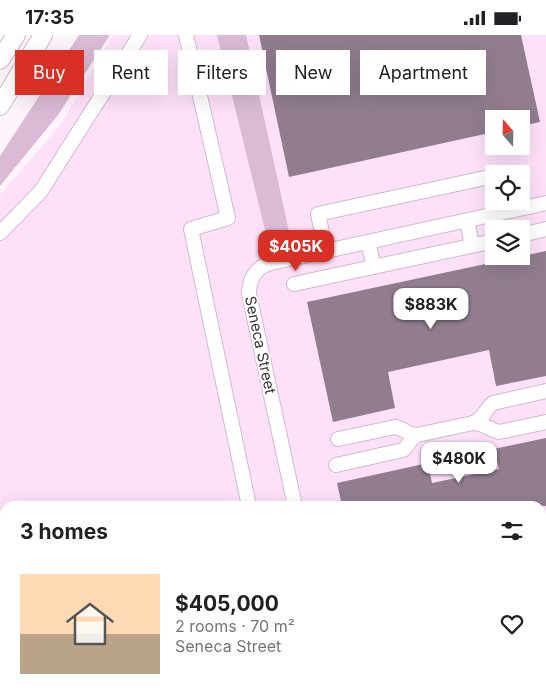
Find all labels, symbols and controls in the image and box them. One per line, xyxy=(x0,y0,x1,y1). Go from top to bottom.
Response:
text: 17:35 xyxy=(25,6,74,29)
chip: Buy xyxy=(15,50,84,95)
chip: Rent xyxy=(94,50,168,95)
chip: Filters xyxy=(178,50,266,95)
chip: New xyxy=(276,50,350,95)
chip: Apartment xyxy=(360,50,486,95)
north arrow xyxy=(485,110,530,155)
map controls xyxy=(485,110,530,265)
button: locate xyxy=(485,165,530,210)
button: layers xyxy=(485,220,530,265)
pin: $405K xyxy=(261,229,331,272)
text: $405K xyxy=(269,236,323,256)
pin: $883K xyxy=(396,287,466,330)
street label: Seneca Street xyxy=(241,294,280,396)
text: $883K xyxy=(404,294,458,314)
pin: $480K xyxy=(424,441,494,484)
text: $480K xyxy=(432,448,486,468)
icon: filters xyxy=(498,517,526,545)
text: 3 homes xyxy=(20,519,108,544)
text: $405,000 xyxy=(175,591,279,616)
icon: home xyxy=(60,594,120,654)
icon: heart xyxy=(498,610,526,638)
text: 2 rooms · 70 m² xyxy=(175,616,295,636)
text: Seneca Street xyxy=(175,636,281,656)

